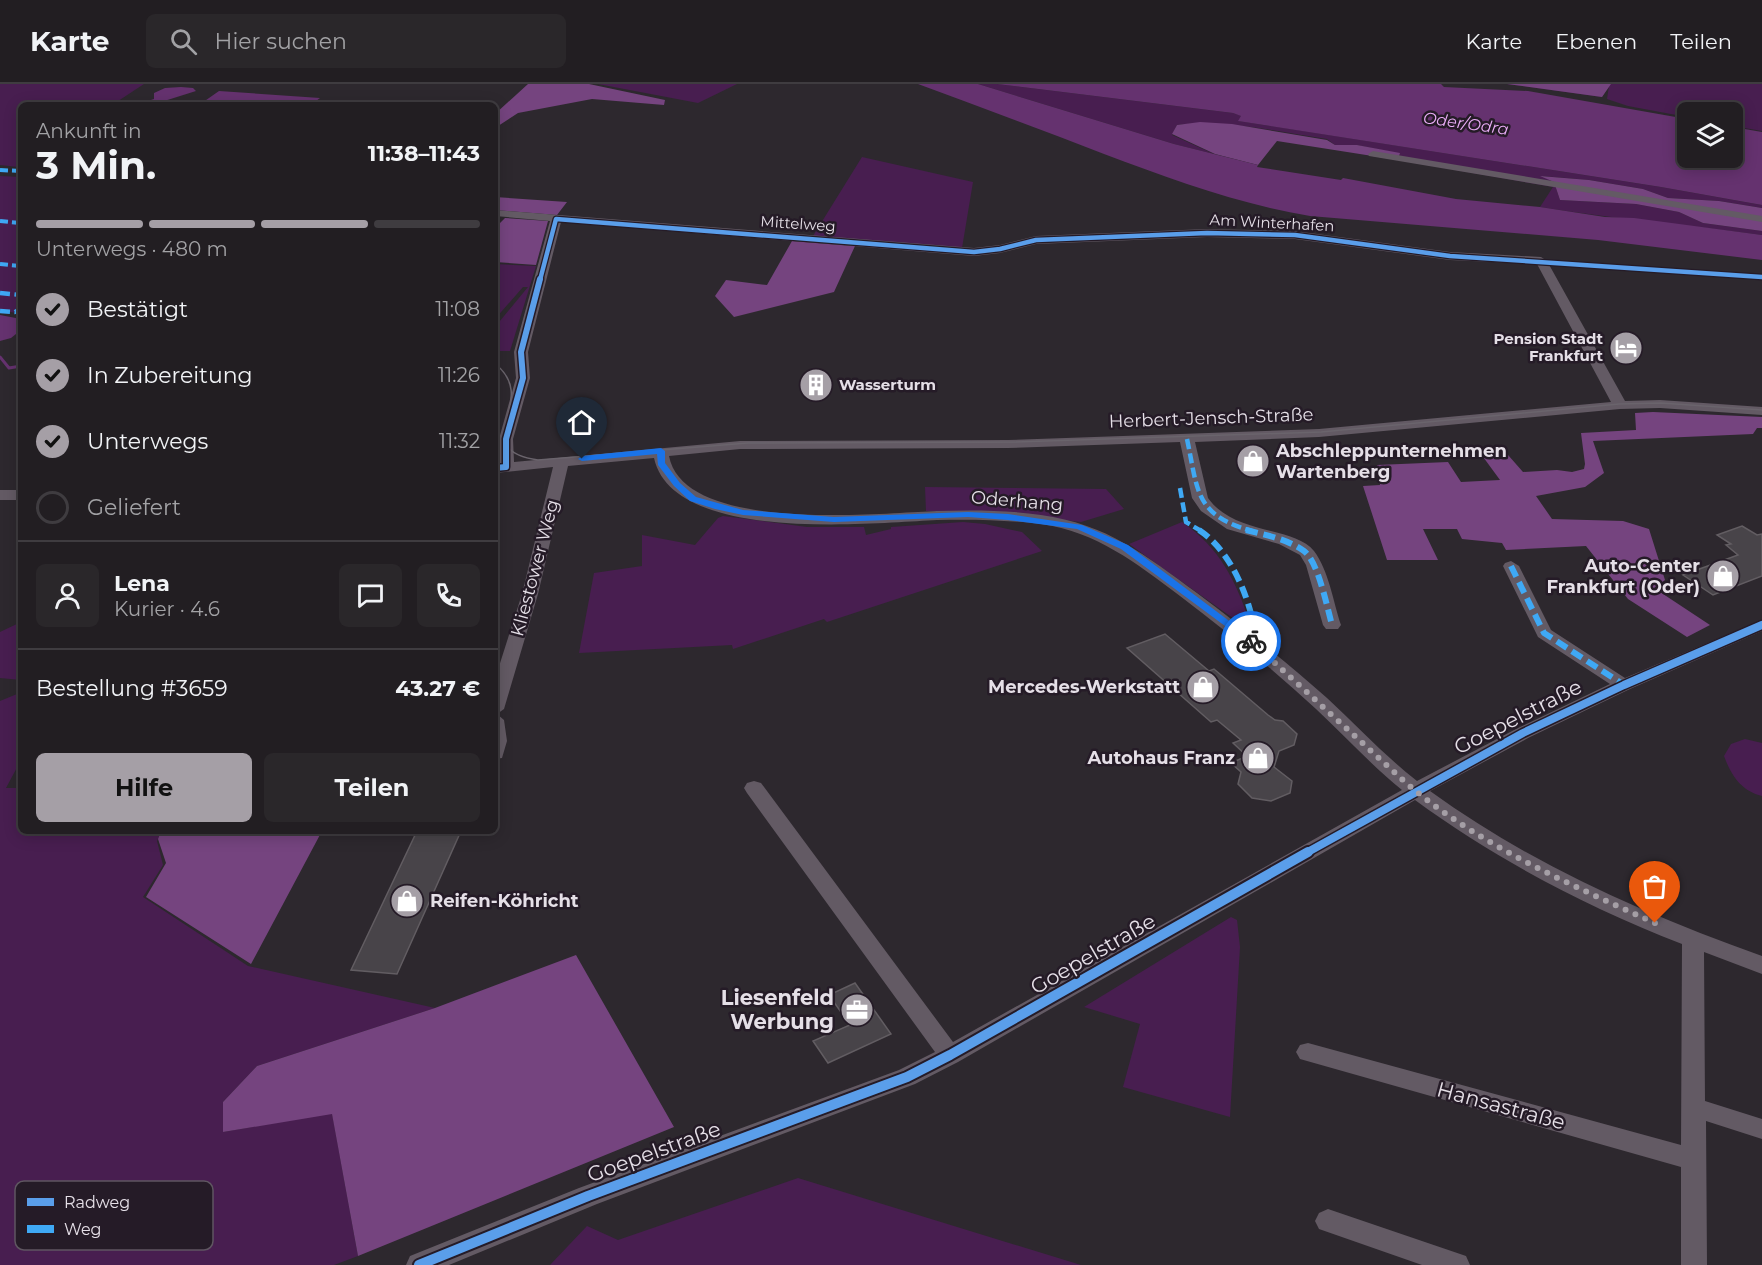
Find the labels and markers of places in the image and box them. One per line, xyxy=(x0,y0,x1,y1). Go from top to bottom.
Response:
place label: Pension Stadt Frankfurt xyxy=(1493,329,1603,365)
hotel icon: Pension Stadt Frankfurt xyxy=(1608,330,1644,366)
building icon: Wasserturm xyxy=(798,367,834,403)
place label: Wasserturm xyxy=(839,375,936,394)
pin xyxy=(556,397,607,459)
place label: Abschleppunternehmen Wartenberg xyxy=(1275,440,1507,483)
shop icon: Abschleppunternehmen Wartenberg xyxy=(1235,443,1271,479)
place label: Auto-Center Frankfurt (Oder) xyxy=(1546,555,1700,598)
shop icon: Auto-Center Frankfurt (Oder) xyxy=(1705,558,1741,594)
shop icon: Mercedes-Werkstatt xyxy=(1185,669,1221,705)
place label: Mercedes-Werkstatt xyxy=(988,676,1180,698)
shop icon: Autohaus Franz xyxy=(1240,740,1276,776)
place label: Autohaus Franz xyxy=(1086,747,1235,769)
pin xyxy=(1629,861,1680,923)
shop icon: Reifen-Köhricht xyxy=(389,883,425,919)
place label: Reifen-Köhricht xyxy=(430,890,579,912)
place label: Liesenfeld Werbung xyxy=(721,985,834,1034)
office icon: Liesenfeld Werbung xyxy=(839,992,875,1028)

